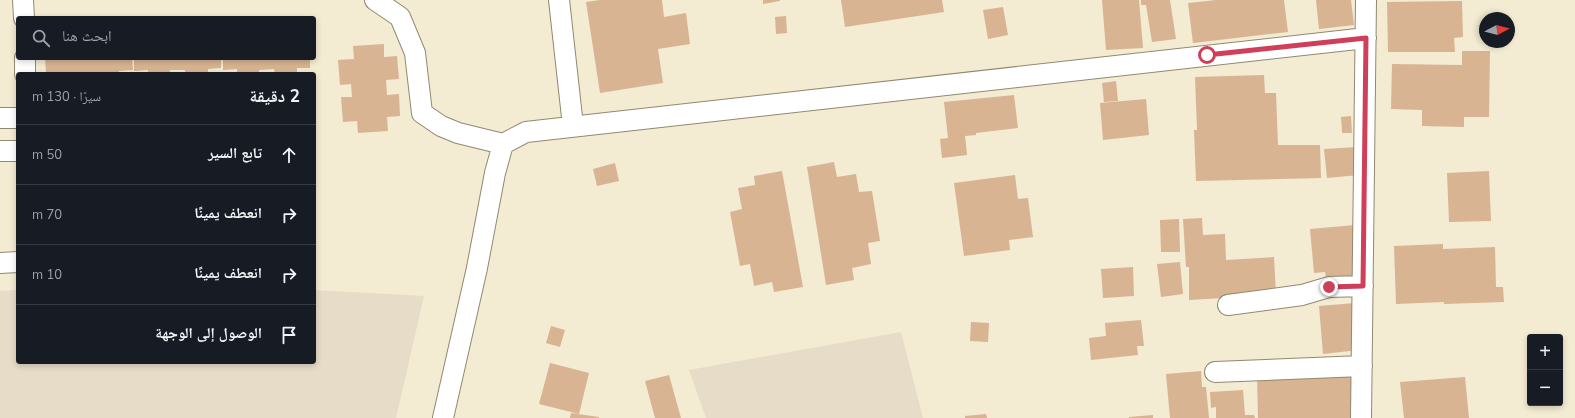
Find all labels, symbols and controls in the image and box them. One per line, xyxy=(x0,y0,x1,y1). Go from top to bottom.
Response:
north arrow xyxy=(1479,12,1515,48)
search box xyxy=(16,16,316,60)
text: ابحث هنا xyxy=(62,26,112,46)
icon: search xyxy=(30,27,52,49)
route start xyxy=(1198,46,1216,64)
text: 2 دقيقة xyxy=(250,85,300,108)
text: سيرًا · 130 m xyxy=(32,88,101,106)
text: تابع السير xyxy=(208,143,262,163)
icon: ahead xyxy=(278,144,300,166)
text: 50 m xyxy=(32,146,62,164)
text: انعطف يمينًا xyxy=(194,203,262,223)
icon: right xyxy=(278,204,300,226)
text: 70 m xyxy=(32,206,62,224)
text: انعطف يمينًا xyxy=(194,263,262,283)
icon: right xyxy=(278,264,300,286)
text: 10 m xyxy=(32,266,62,284)
route end xyxy=(1320,278,1338,296)
text: الوصول إلى الوجهة xyxy=(155,323,262,343)
icon: arrive xyxy=(278,324,300,346)
map controls xyxy=(1527,334,1563,406)
button: + xyxy=(1527,334,1563,370)
button: − xyxy=(1527,370,1563,406)

